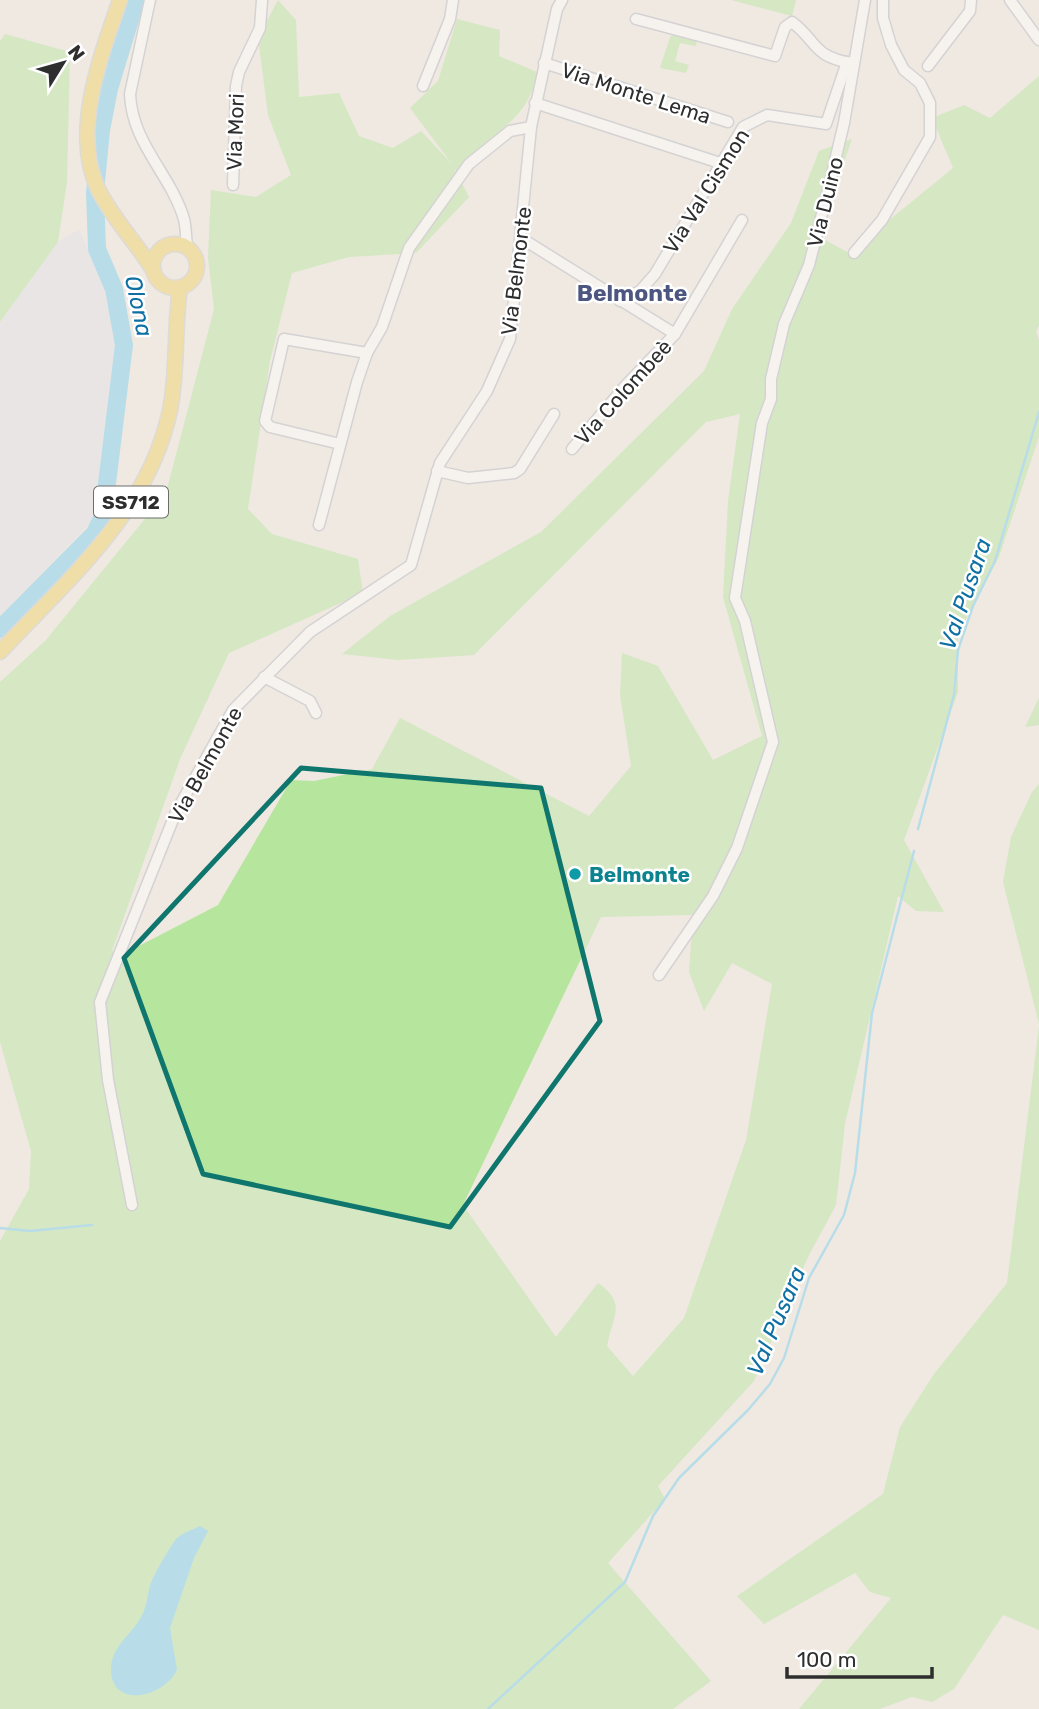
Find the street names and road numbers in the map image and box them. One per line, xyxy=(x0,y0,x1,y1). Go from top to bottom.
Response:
street label: Via Monte Lema xyxy=(558,57,714,129)
street label: Via Mori xyxy=(221,93,249,171)
street label: Via Val Cismon xyxy=(658,124,754,258)
street label: Via Duino xyxy=(802,154,848,250)
street label: Via Belmonte xyxy=(496,205,536,337)
street label: Via Colombeè xyxy=(569,334,677,450)
road number: SS712 xyxy=(94,486,168,517)
street label: Via Belmonte xyxy=(163,702,247,828)

